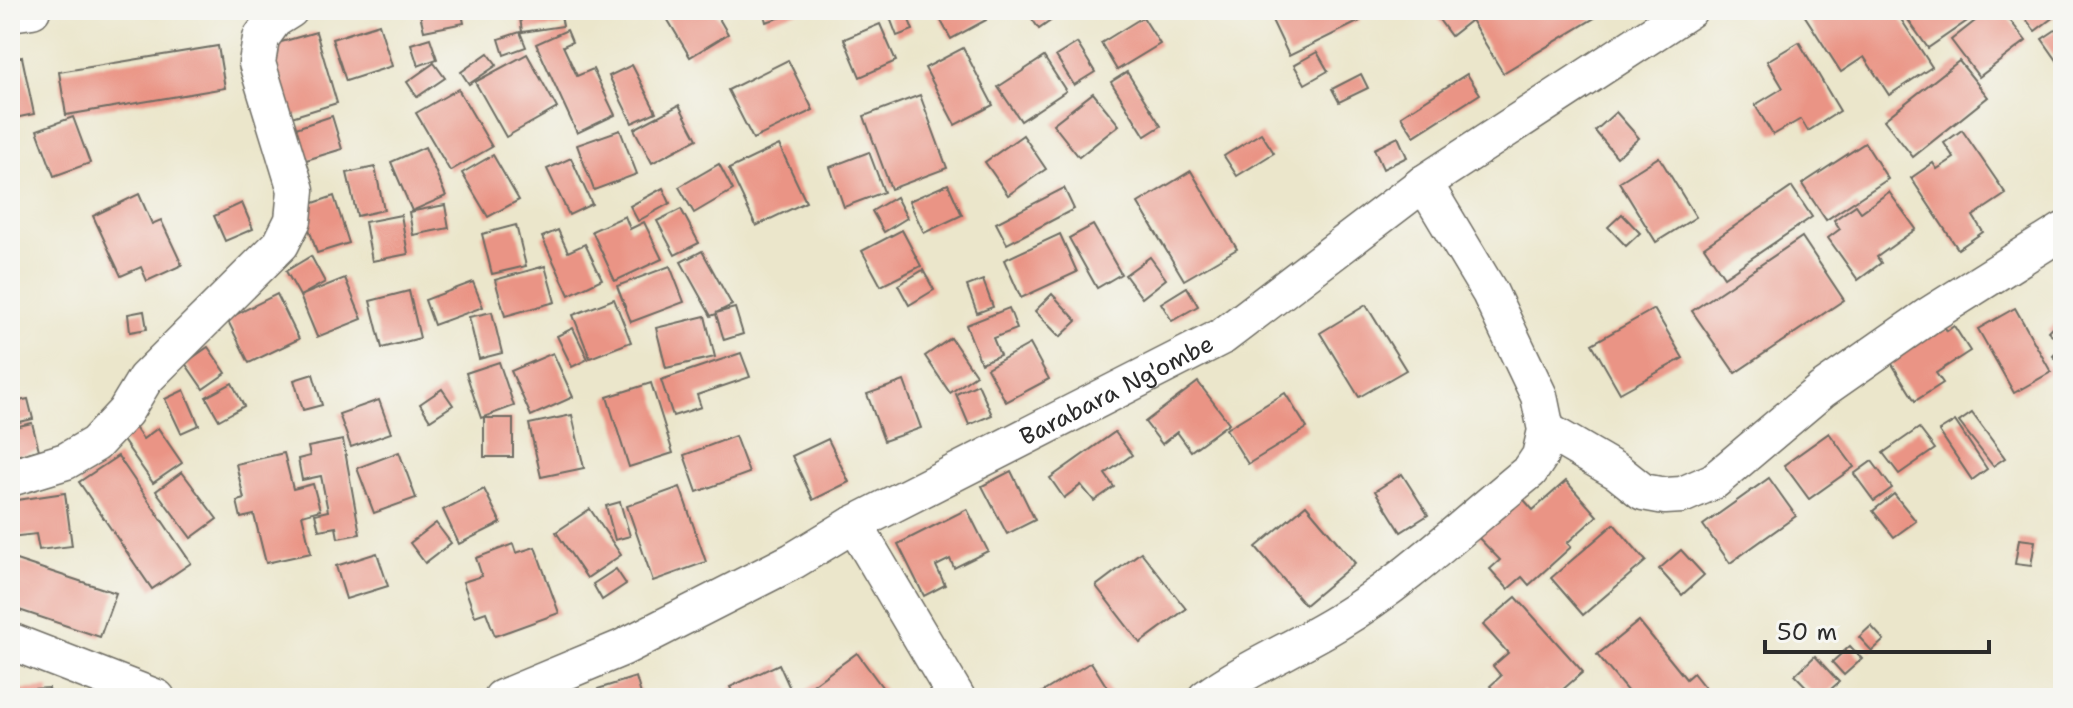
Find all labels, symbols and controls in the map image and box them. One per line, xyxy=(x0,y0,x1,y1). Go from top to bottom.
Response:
street label: Barabara Ng'ombe xyxy=(1014,328,1219,453)
scale bar xyxy=(1765,604,1989,654)
text: 50 m xyxy=(1777,616,1837,648)

